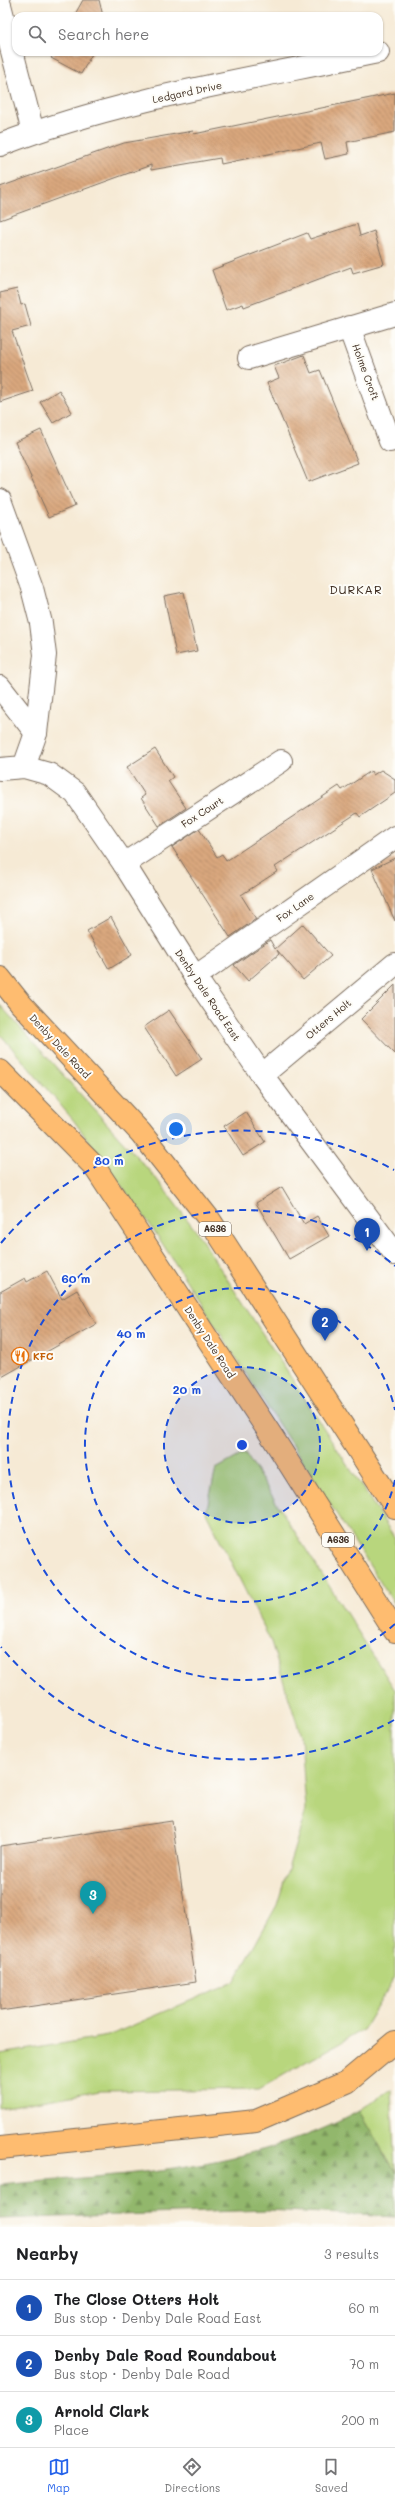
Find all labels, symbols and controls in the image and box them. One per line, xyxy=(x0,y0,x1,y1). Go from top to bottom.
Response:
search box xyxy=(12,12,383,56)
icon: search xyxy=(26,23,48,45)
text: Search here xyxy=(58,24,149,44)
street label: Ledgard Drive xyxy=(151,78,223,106)
street label: Holme Croft xyxy=(349,342,383,402)
district label: DURKAR xyxy=(329,581,383,597)
street label: Fox Court xyxy=(178,793,226,831)
street label: Fox Lane xyxy=(273,889,317,925)
street label: Denby Dale Road East xyxy=(172,946,244,1044)
street label: Otters Holt xyxy=(302,996,354,1042)
street label: Denby Dale Road xyxy=(26,1011,94,1081)
your location xyxy=(166,1119,186,1139)
text: 80 m xyxy=(94,1152,124,1168)
pin: 1 xyxy=(354,1218,380,1251)
road number: A636 xyxy=(199,1222,231,1236)
text: 60 m xyxy=(62,1270,90,1286)
street label: Denby Dale Road xyxy=(181,1303,239,1381)
pin: 2 xyxy=(312,1308,338,1341)
text: 40 m xyxy=(116,1325,146,1341)
restaurant icon: KFC xyxy=(10,1346,30,1366)
place label: KFC xyxy=(33,1349,54,1363)
text: 20 m xyxy=(173,1381,201,1397)
centre of rings xyxy=(235,1438,249,1452)
road number: A636 xyxy=(322,1533,354,1547)
pin: 3 xyxy=(80,1881,106,1914)
text: Nearby xyxy=(16,2242,78,2264)
text: 3 results xyxy=(324,2245,379,2262)
text: The Close Otters Holt xyxy=(54,2289,219,2309)
text: 1 xyxy=(26,2299,32,2316)
text: 60 m xyxy=(349,2299,379,2316)
text: Bus stop · Denby Dale Road East xyxy=(54,2309,261,2326)
text: Denby Dale Road Roundabout xyxy=(54,2345,277,2365)
text: 2 xyxy=(25,2355,33,2372)
text: 70 m xyxy=(349,2355,379,2372)
text: Bus stop · Denby Dale Road xyxy=(54,2365,230,2382)
text: Arnold Clark xyxy=(54,2401,149,2421)
text: 3 xyxy=(25,2411,33,2428)
text: 200 m xyxy=(341,2411,379,2428)
text: Place xyxy=(54,2421,89,2438)
tab: Map xyxy=(47,2456,70,2495)
tab: Directions xyxy=(164,2456,220,2495)
tab: Saved xyxy=(315,2456,348,2495)

